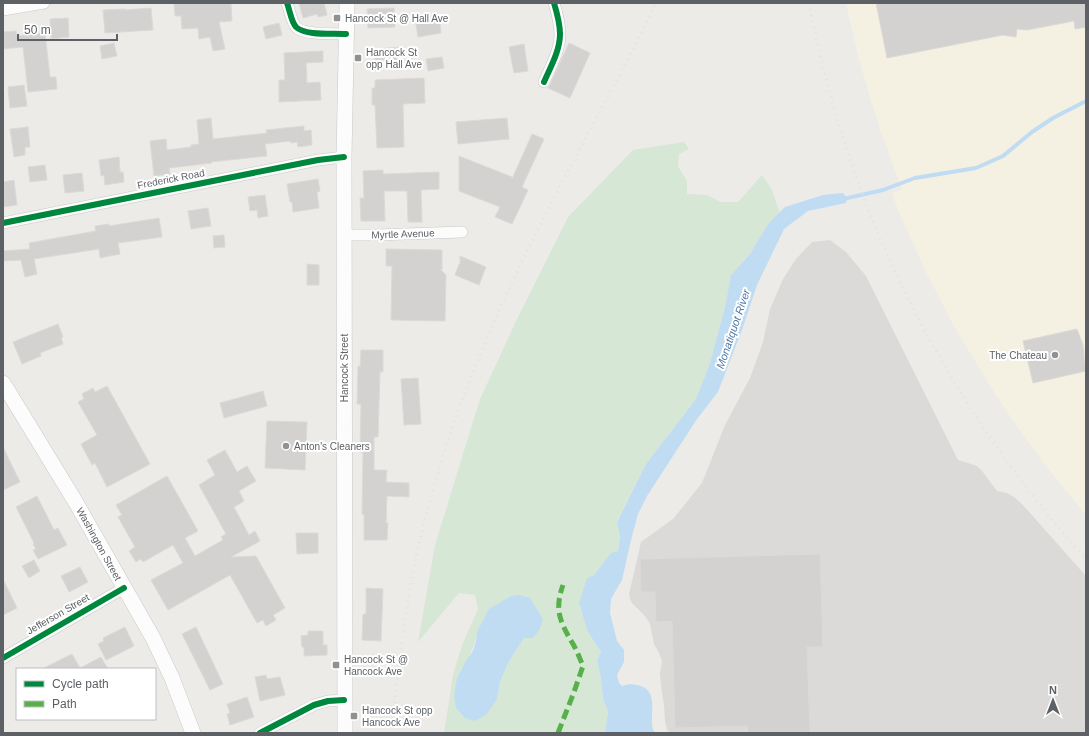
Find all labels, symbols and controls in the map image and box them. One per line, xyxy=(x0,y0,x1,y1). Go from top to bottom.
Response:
marker: Hancock St @ Hall Ave xyxy=(332,13,342,23)
place label: Hancock St @ Hall Ave xyxy=(345,13,449,24)
scale bar xyxy=(18,16,117,42)
text: 50 m xyxy=(24,23,51,37)
place label: Hancock St opp Hall Ave xyxy=(366,47,422,70)
marker: Hancock St opp Hall Ave xyxy=(353,53,363,63)
street label: Frederick Road xyxy=(136,167,206,191)
street label: Myrtle Avenue xyxy=(371,227,435,241)
water label: Monatiquot River xyxy=(714,286,753,370)
street label: Hancock Street xyxy=(339,334,350,402)
place label: The Chateau xyxy=(989,350,1047,361)
marker: The Chateau xyxy=(1050,350,1060,360)
marker: Anton's Cleaners xyxy=(281,441,291,451)
place label: Anton's Cleaners xyxy=(294,441,370,452)
street label: Washington Street xyxy=(74,506,124,583)
street label: Jefferson Street xyxy=(25,592,91,636)
place label: Hancock St @ Hancock Ave xyxy=(344,654,408,677)
marker: Hancock St @ Hancock Ave xyxy=(331,660,341,670)
legend xyxy=(16,668,156,720)
text: Cycle path xyxy=(52,677,109,691)
north arrow xyxy=(1033,680,1073,720)
text: N xyxy=(1049,684,1057,696)
text: Path xyxy=(52,697,77,711)
place label: Hancock St opp Hancock Ave xyxy=(362,705,433,728)
marker: Hancock St opp Hancock Ave xyxy=(349,711,359,721)

